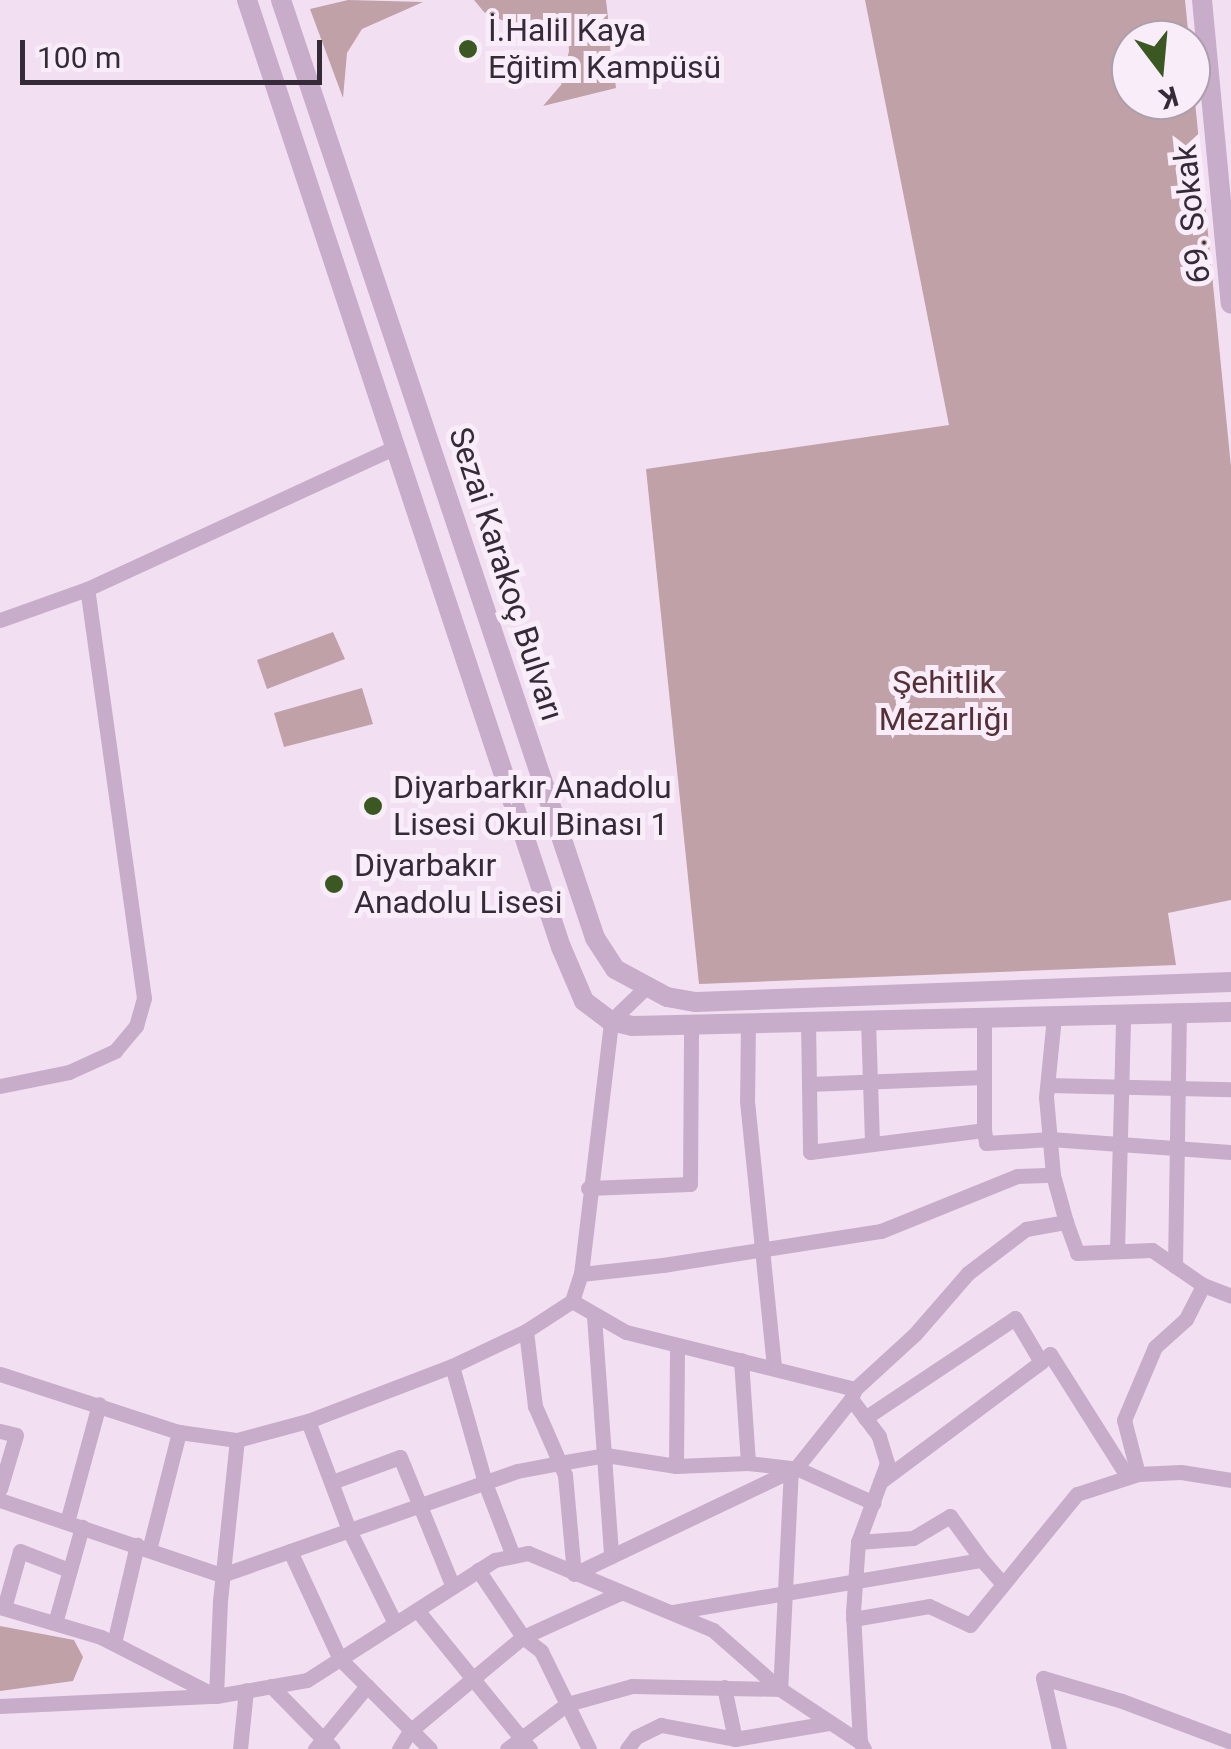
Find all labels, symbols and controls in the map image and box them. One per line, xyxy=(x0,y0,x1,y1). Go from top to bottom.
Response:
place label: İ.Halil Kaya Eğitim Kampüsü xyxy=(488,12,721,87)
scale bar xyxy=(25,20,328,82)
north arrow xyxy=(1111,20,1211,120)
marker: İ.Halil Kaya Eğitim Kampüsü xyxy=(457,38,479,60)
text: 100 m xyxy=(37,40,121,75)
text: K xyxy=(1156,79,1182,116)
street label: 69. Sokak xyxy=(1166,143,1218,285)
street label: Sezai Karakoç Bulvarı xyxy=(440,423,572,725)
park label: Şehitlik Mezarlığı xyxy=(879,664,1009,739)
place label: Diyarbarkır Anadolu Lisesi Okul Binası 1 xyxy=(393,769,672,844)
marker: Diyarbarkır Anadolu Lisesi Okul Binası 1 xyxy=(362,795,384,817)
place label: Diyarbakır Anadolu Lisesi xyxy=(354,847,562,922)
marker: Diyarbakır Anadolu Lisesi xyxy=(323,873,345,895)

